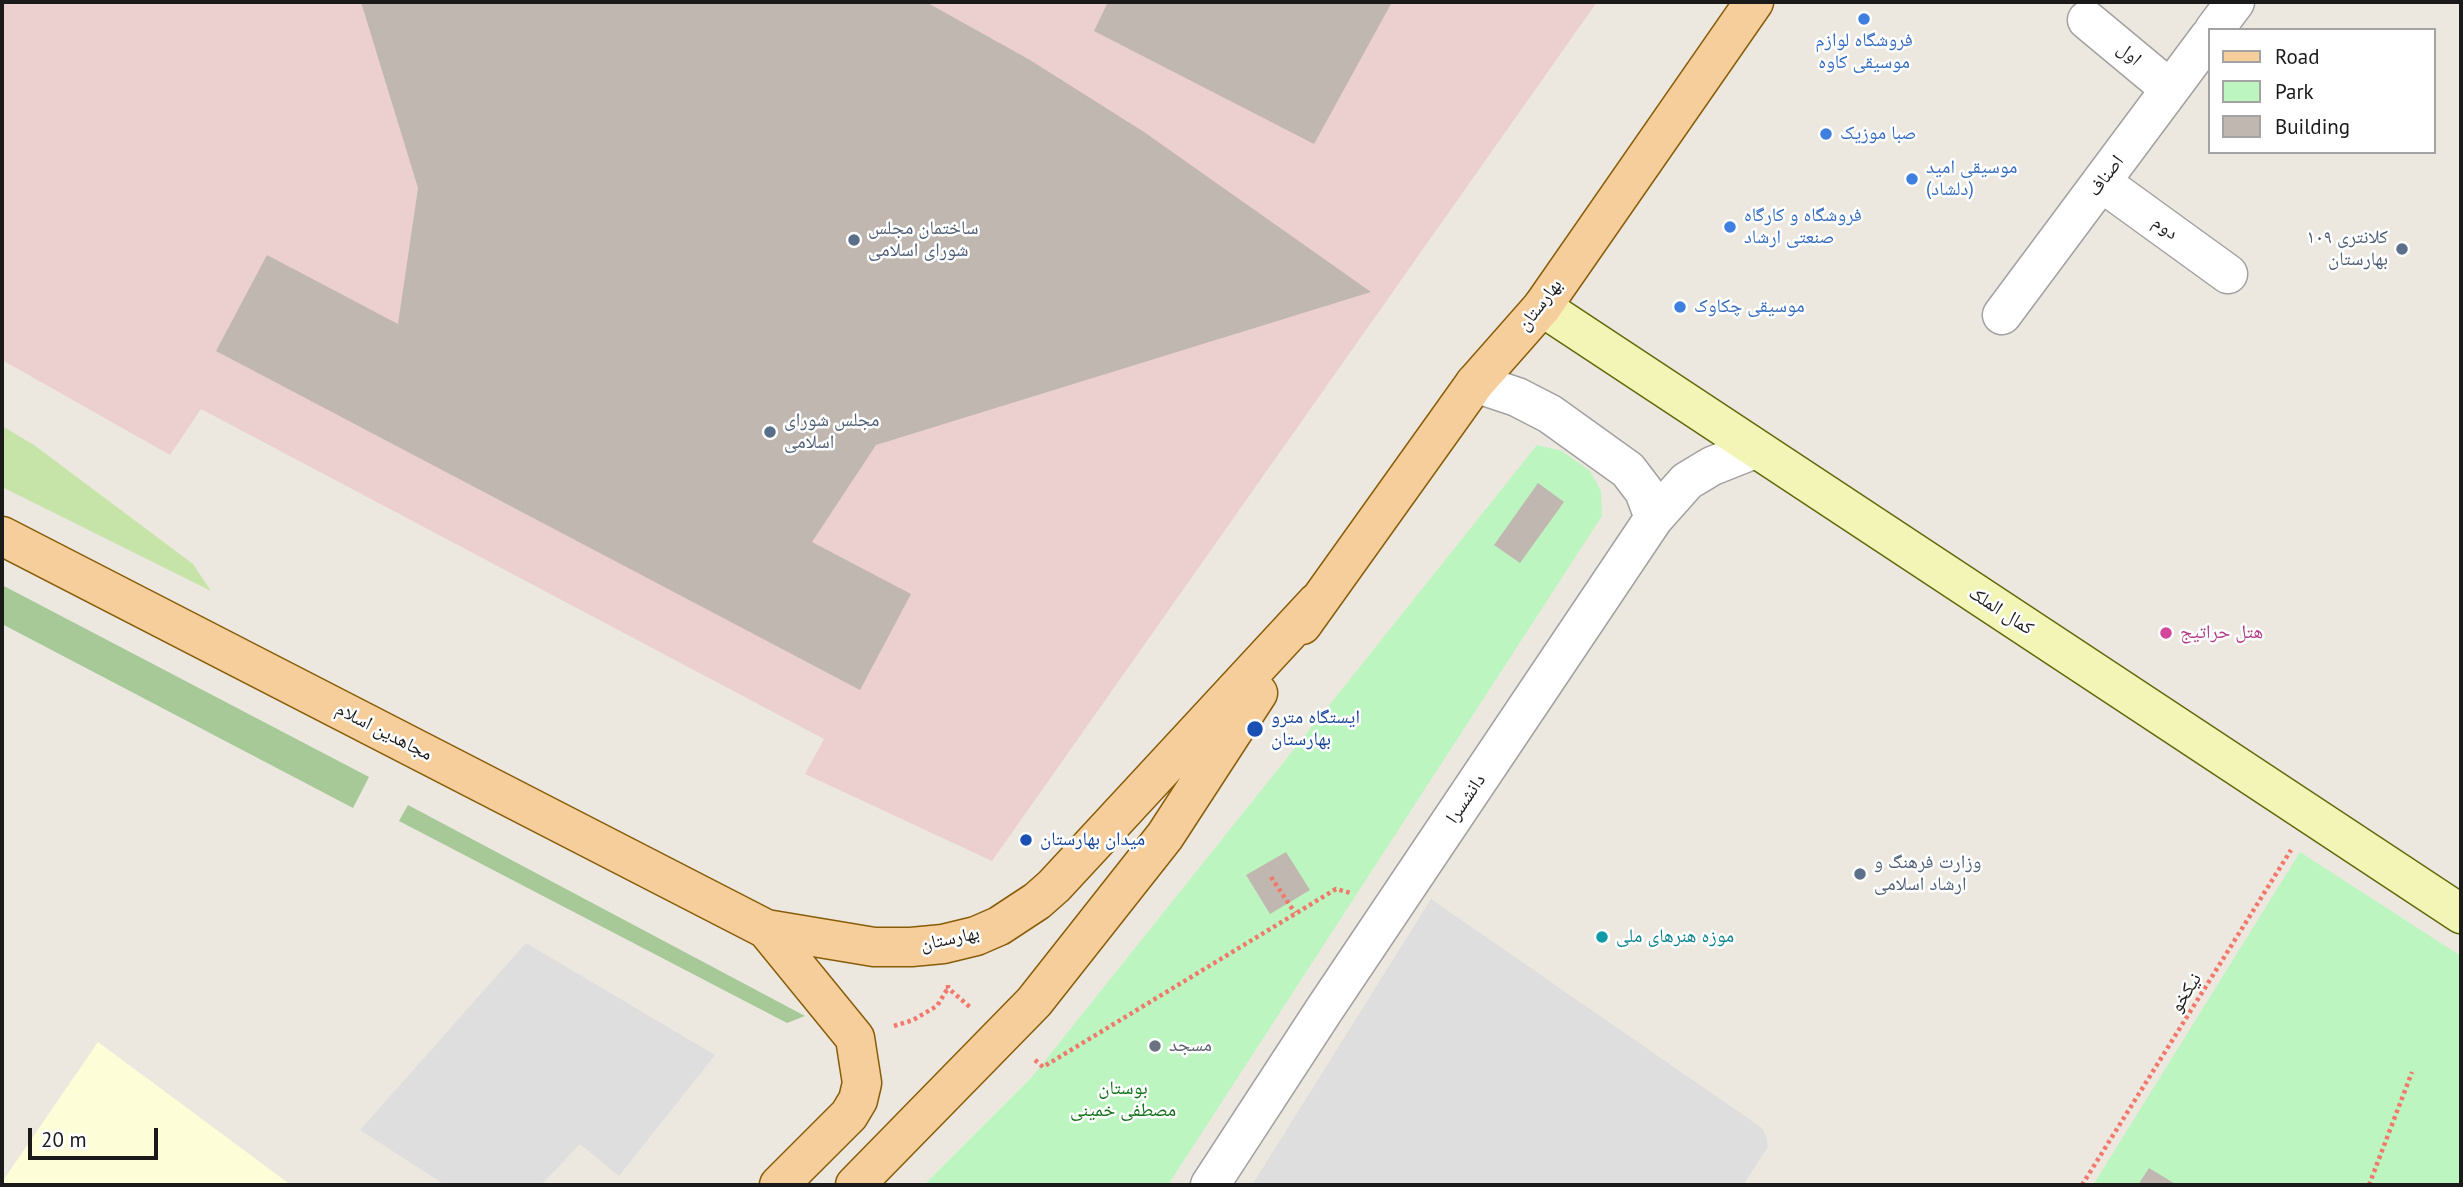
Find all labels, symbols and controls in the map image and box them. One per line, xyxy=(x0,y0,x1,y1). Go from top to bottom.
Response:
marker: فروشگاه لوازم موسیقی کاوه xyxy=(1856,11,1872,27)
legend xyxy=(2208,28,2435,154)
place label: فروشگاه لوازم موسیقی کاوه xyxy=(1815,30,1913,74)
street label: اول xyxy=(2112,37,2146,71)
text: Road xyxy=(2275,43,2319,70)
text: Park xyxy=(2275,78,2314,105)
text: Building xyxy=(2275,113,2350,140)
place label: صبا موزیک xyxy=(1840,123,1917,145)
marker: صبا موزیک xyxy=(1818,126,1834,142)
street label: اصناف xyxy=(2083,151,2129,201)
place label: موسیقی امید (دلشاد) xyxy=(1926,157,2017,201)
marker: موسیقی امید (دلشاد) xyxy=(1904,171,1920,187)
place label: فروشگاه و کارگاه صنعتی ارشاد xyxy=(1744,205,1862,249)
street label: دوم xyxy=(2148,211,2182,245)
place label: ساختمان مجلس شورای اسلامی xyxy=(868,218,978,262)
marker: فروشگاه و کارگاه صنعتی ارشاد xyxy=(1722,219,1738,235)
place label: کلانتری ۱۰۹ بهارستان xyxy=(2306,227,2388,271)
marker: ساختمان مجلس شورای اسلامی xyxy=(846,232,862,248)
marker: کلانتری ۱۰۹ بهارستان xyxy=(2394,241,2410,257)
street label: بهارستان xyxy=(1513,274,1567,336)
place label: موسیقی چکاوک xyxy=(1694,296,1805,318)
marker: موسیقی چکاوک xyxy=(1672,299,1688,315)
place label: مجلس شورای اسلامی xyxy=(784,410,879,454)
marker: مجلس شورای اسلامی xyxy=(762,424,778,440)
street label: کمال الملک xyxy=(1964,582,2038,640)
place label: هتل حراتیج xyxy=(2180,622,2263,644)
marker: هتل حراتیج xyxy=(2158,625,2174,641)
street label: مجاهدین اسلام xyxy=(332,698,436,766)
place label: ایستگاه مترو بهارستان xyxy=(1271,707,1360,751)
marker: ایستگاه مترو بهارستان xyxy=(1245,719,1265,739)
street label: دانشسرا xyxy=(1441,770,1491,828)
place label: میدان بهارستان xyxy=(1040,829,1145,851)
marker: میدان بهارستان xyxy=(1018,832,1034,848)
place label: وزارت فرهنگ و ارشاد اسلامی xyxy=(1874,852,1981,896)
marker: وزارت فرهنگ و ارشاد اسلامی xyxy=(1852,866,1868,882)
street label: بهارستان xyxy=(918,922,982,956)
place label: موزه هنرهای ملی xyxy=(1616,926,1734,948)
marker: موزه هنرهای ملی xyxy=(1594,929,1610,945)
street label: نیکخو xyxy=(2165,969,2207,1017)
place label: مسجد xyxy=(1169,1035,1212,1057)
marker: مسجد xyxy=(1147,1038,1163,1054)
park label: بوستان مصطفی خمینی xyxy=(1070,1078,1176,1122)
scale bar xyxy=(32,1114,161,1158)
text: 20 m xyxy=(41,1126,87,1153)

